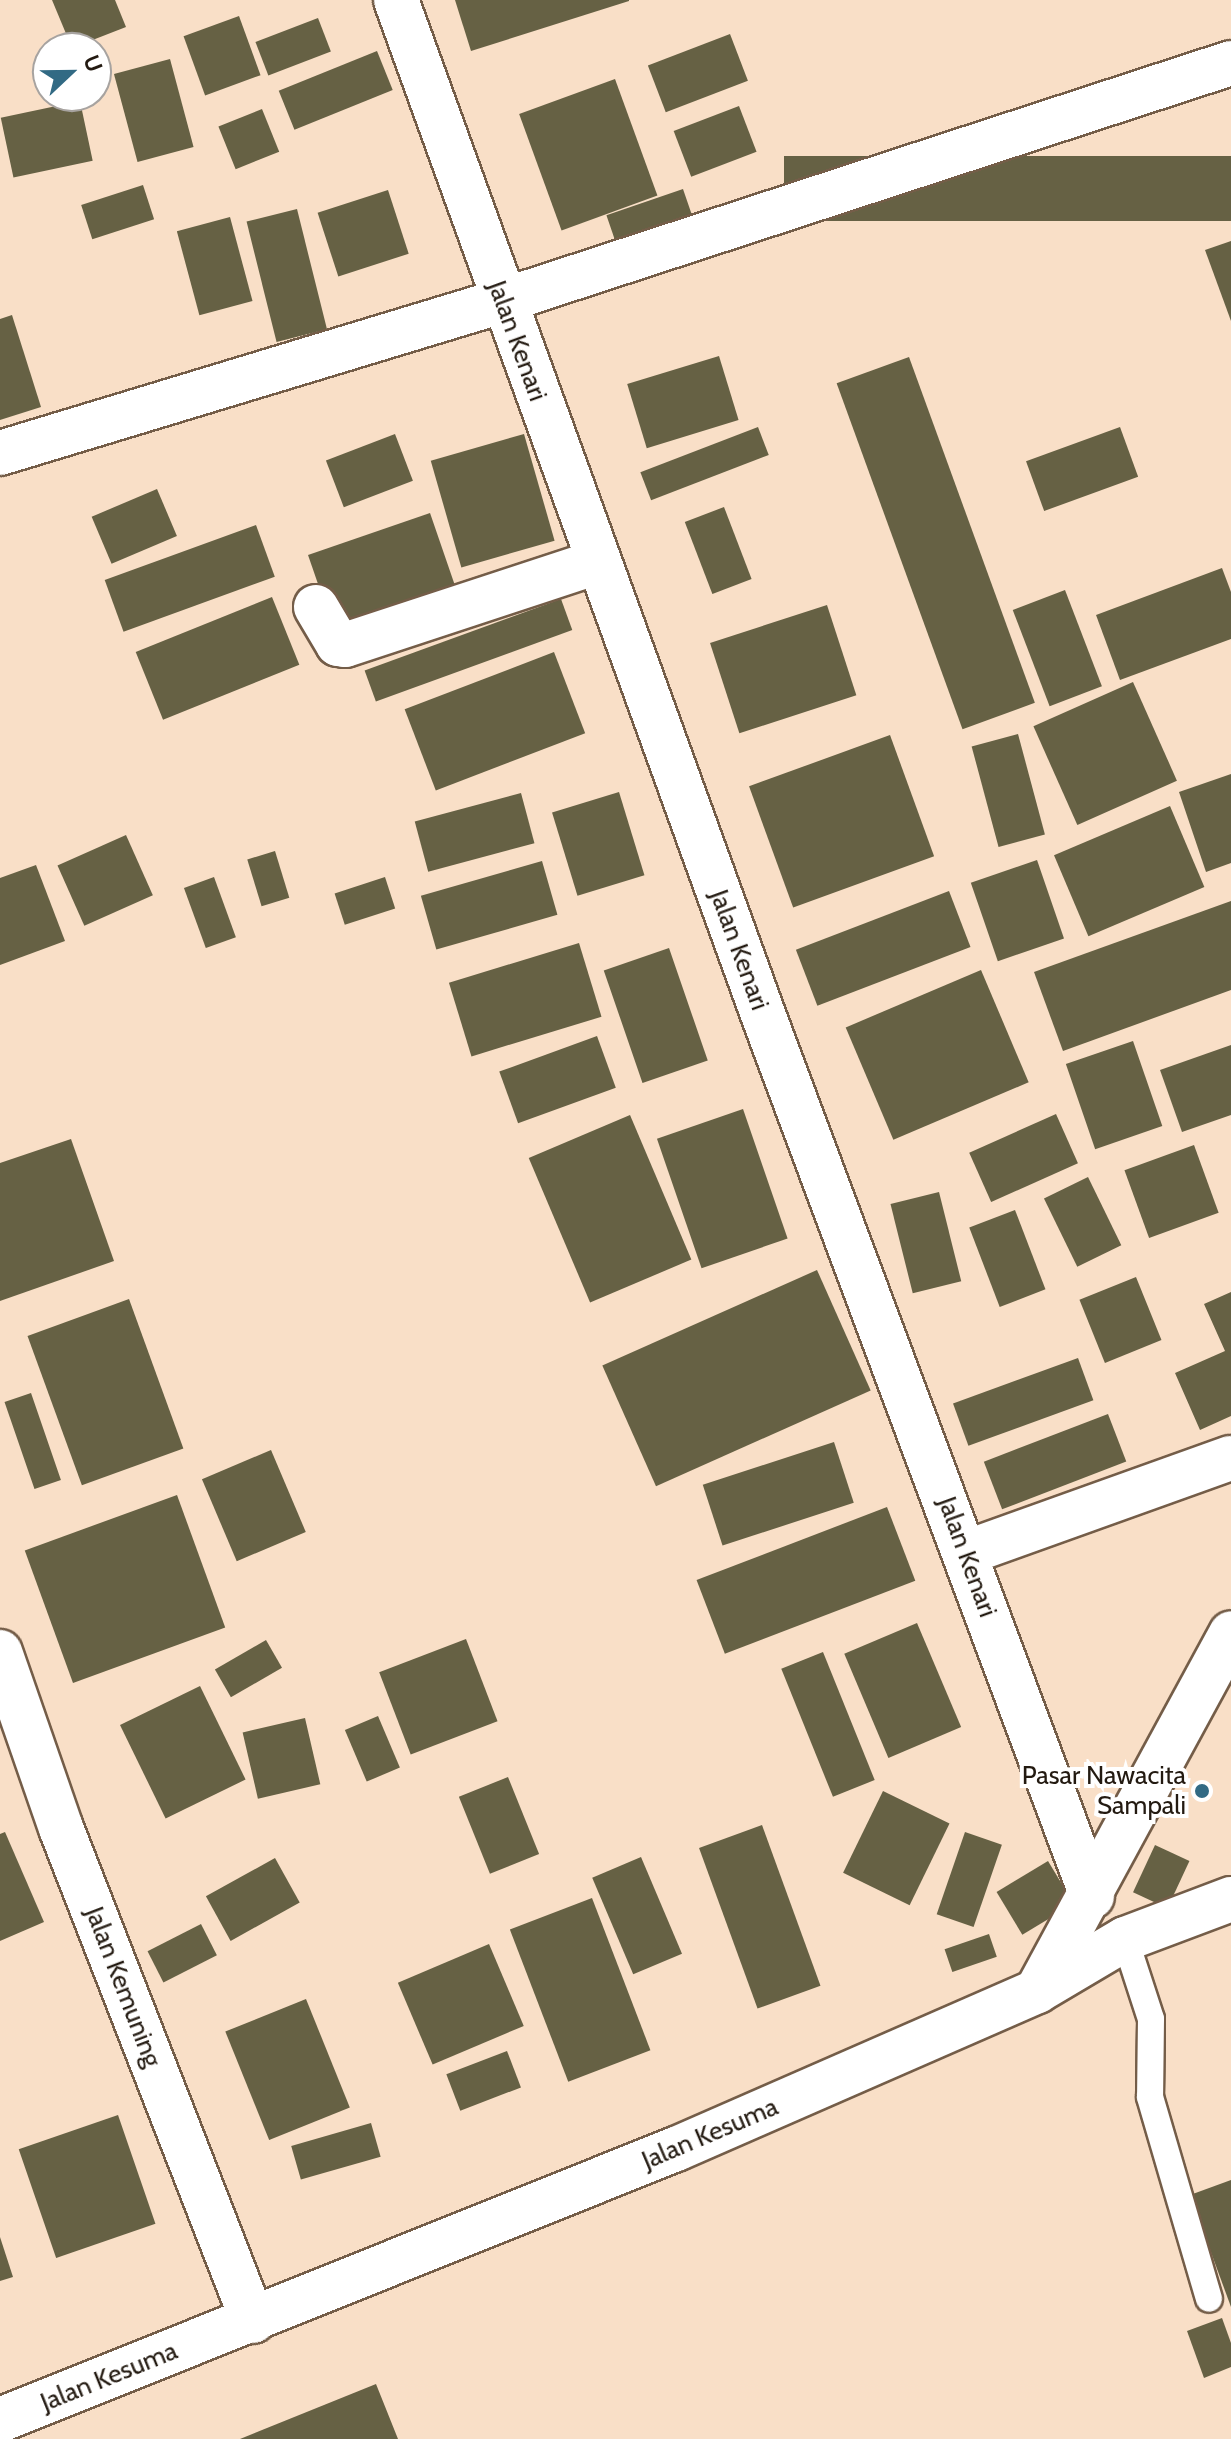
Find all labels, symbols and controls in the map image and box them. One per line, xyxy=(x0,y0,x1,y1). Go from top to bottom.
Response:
north arrow xyxy=(32,32,112,112)
text: U xyxy=(77,51,108,76)
street label: Jalan Kenari xyxy=(481,277,553,405)
street label: Jalan Kenari xyxy=(703,886,775,1014)
street label: Jalan Kenari xyxy=(931,1493,1003,1621)
place label: Pasar Nawacita Sampali xyxy=(1022,1760,1186,1822)
marker: Pasar Nawacita Sampali xyxy=(1193,1782,1211,1800)
street label: Jalan Kemuning xyxy=(78,1903,168,2071)
street label: Jalan Kesuma xyxy=(637,2091,783,2177)
street label: Jalan Kesuma xyxy=(36,2335,182,2419)

